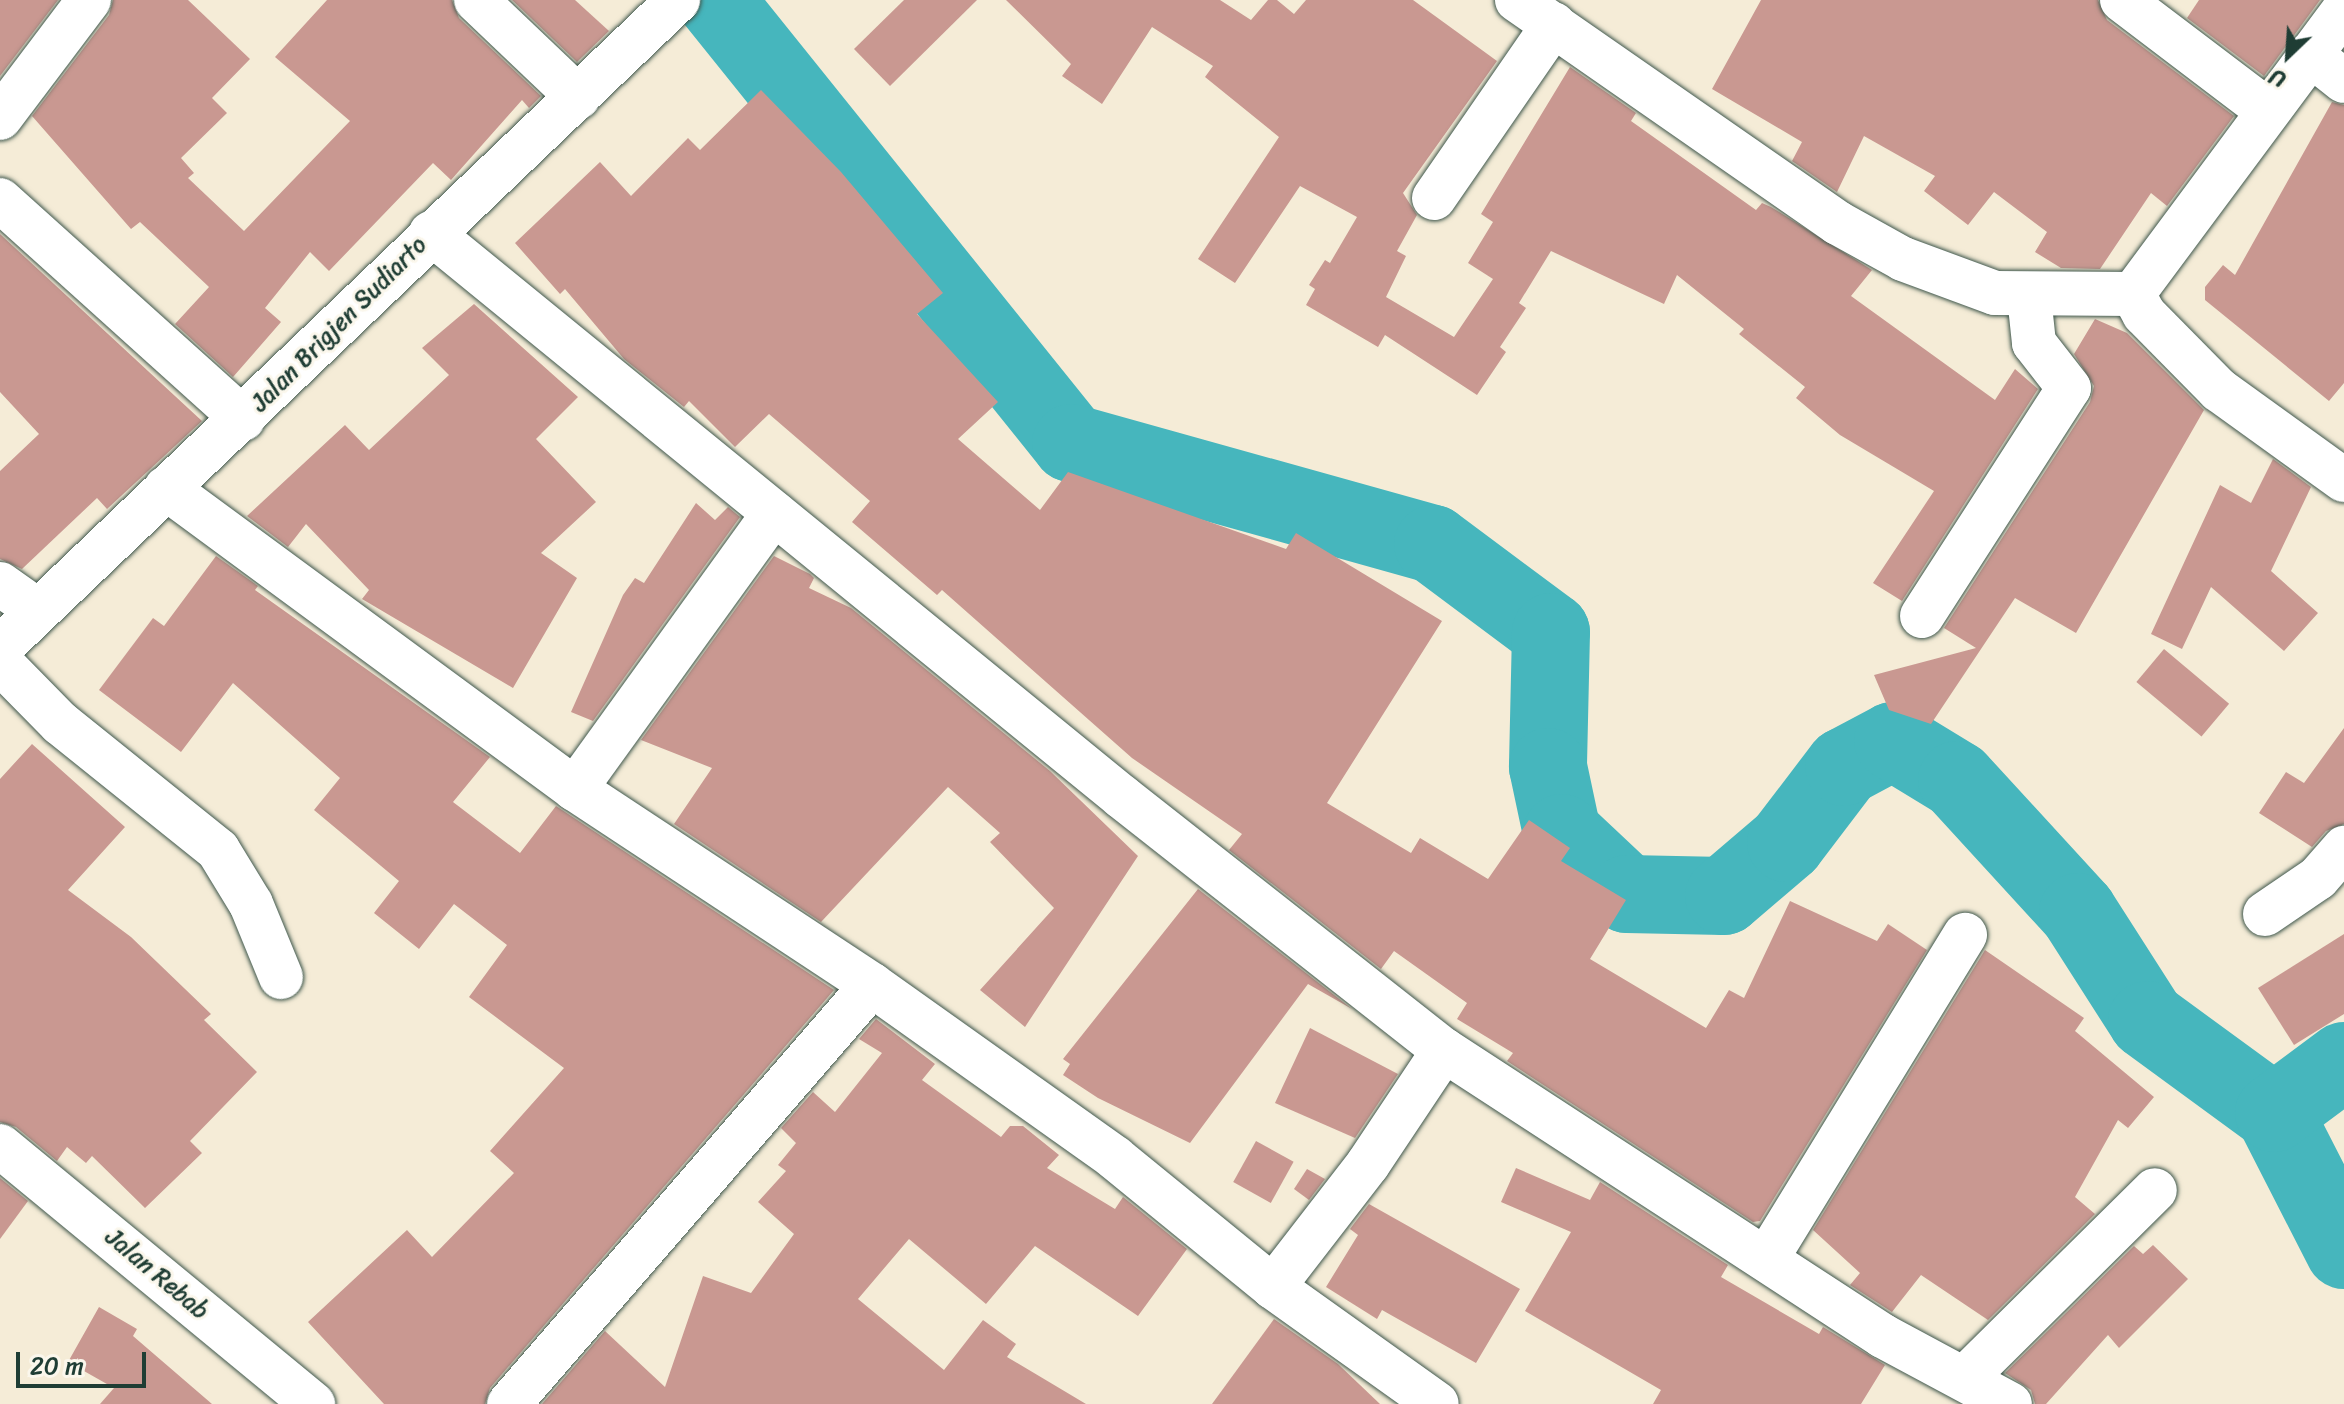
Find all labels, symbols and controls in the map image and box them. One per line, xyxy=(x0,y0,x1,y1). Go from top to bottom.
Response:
north arrow xyxy=(2248,16,2328,96)
text: U xyxy=(2263,57,2293,99)
street label: Jalan Brigjen Sudiarto xyxy=(246,231,432,417)
street label: Jalan Rebab xyxy=(99,1222,215,1326)
scale bar xyxy=(20,1336,150,1386)
text: 20 m xyxy=(30,1345,84,1387)

